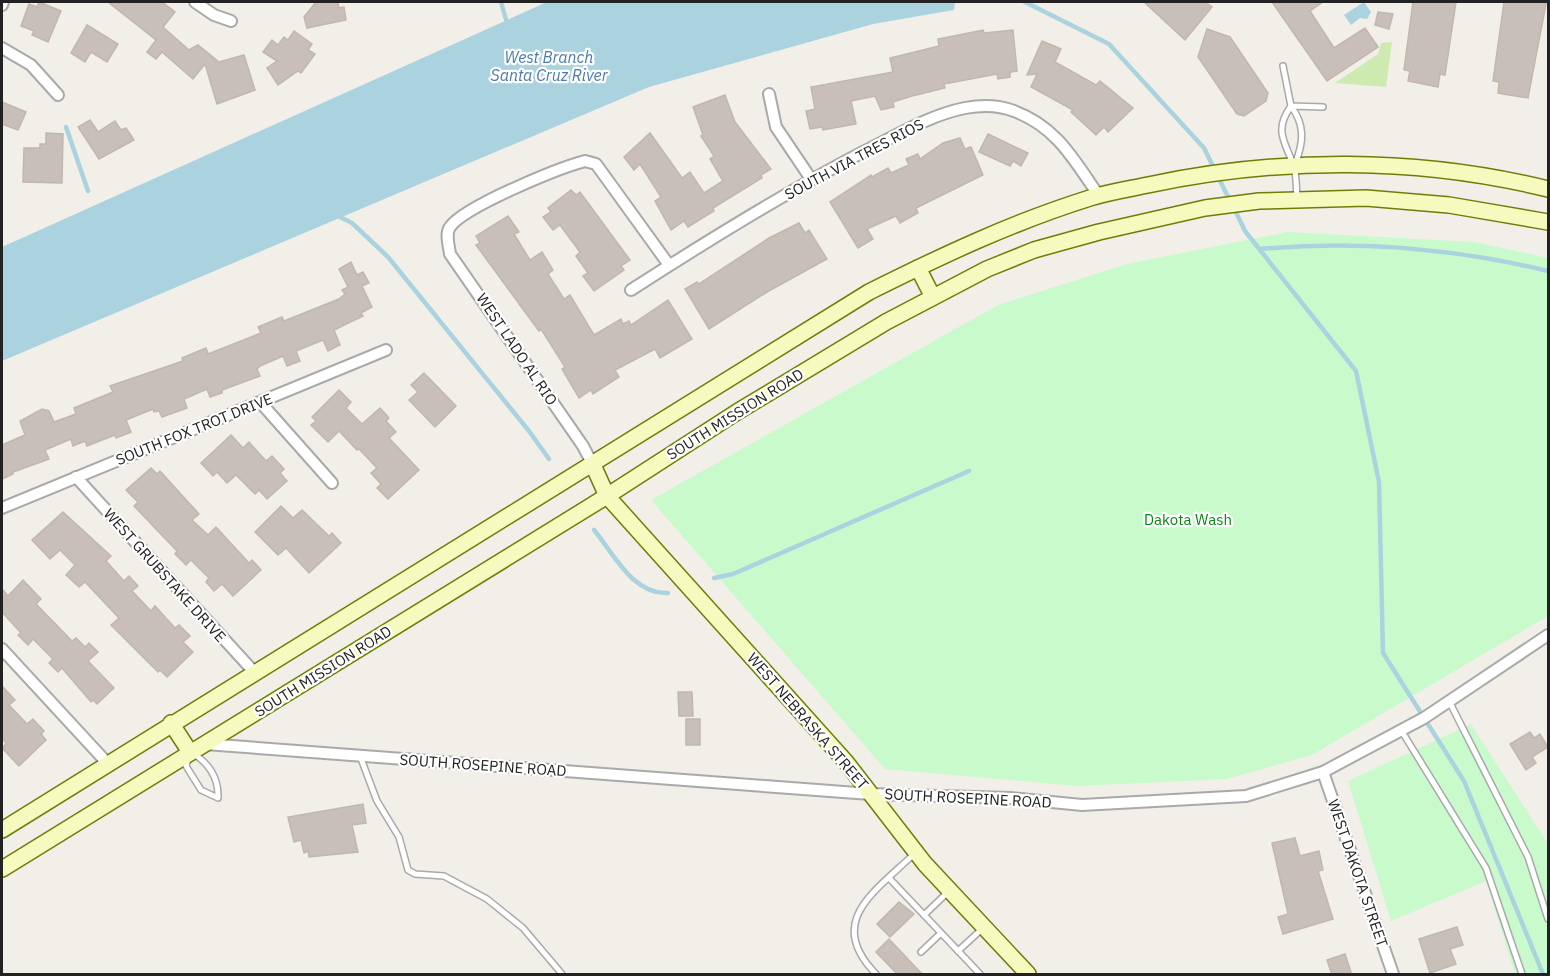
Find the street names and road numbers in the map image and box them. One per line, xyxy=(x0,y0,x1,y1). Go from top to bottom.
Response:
street label: SOUTH VIA TRES RIOS xyxy=(781,114,927,204)
street label: WEST LADO AL RIO xyxy=(472,289,562,409)
street label: SOUTH MISSION ROAD xyxy=(663,364,807,464)
street label: SOUTH FOX TROT DRIVE xyxy=(113,389,275,469)
street label: WEST GRUBSTAKE DRIVE xyxy=(100,504,230,646)
street label: SOUTH MISSION ROAD xyxy=(251,621,395,721)
street label: WEST NEBRASKA STREET xyxy=(743,649,873,794)
street label: SOUTH ROSEPINE ROAD xyxy=(399,750,567,780)
street label: SOUTH ROSEPINE ROAD xyxy=(884,784,1052,812)
street label: WEST DAKOTA STREET xyxy=(1324,797,1392,950)

